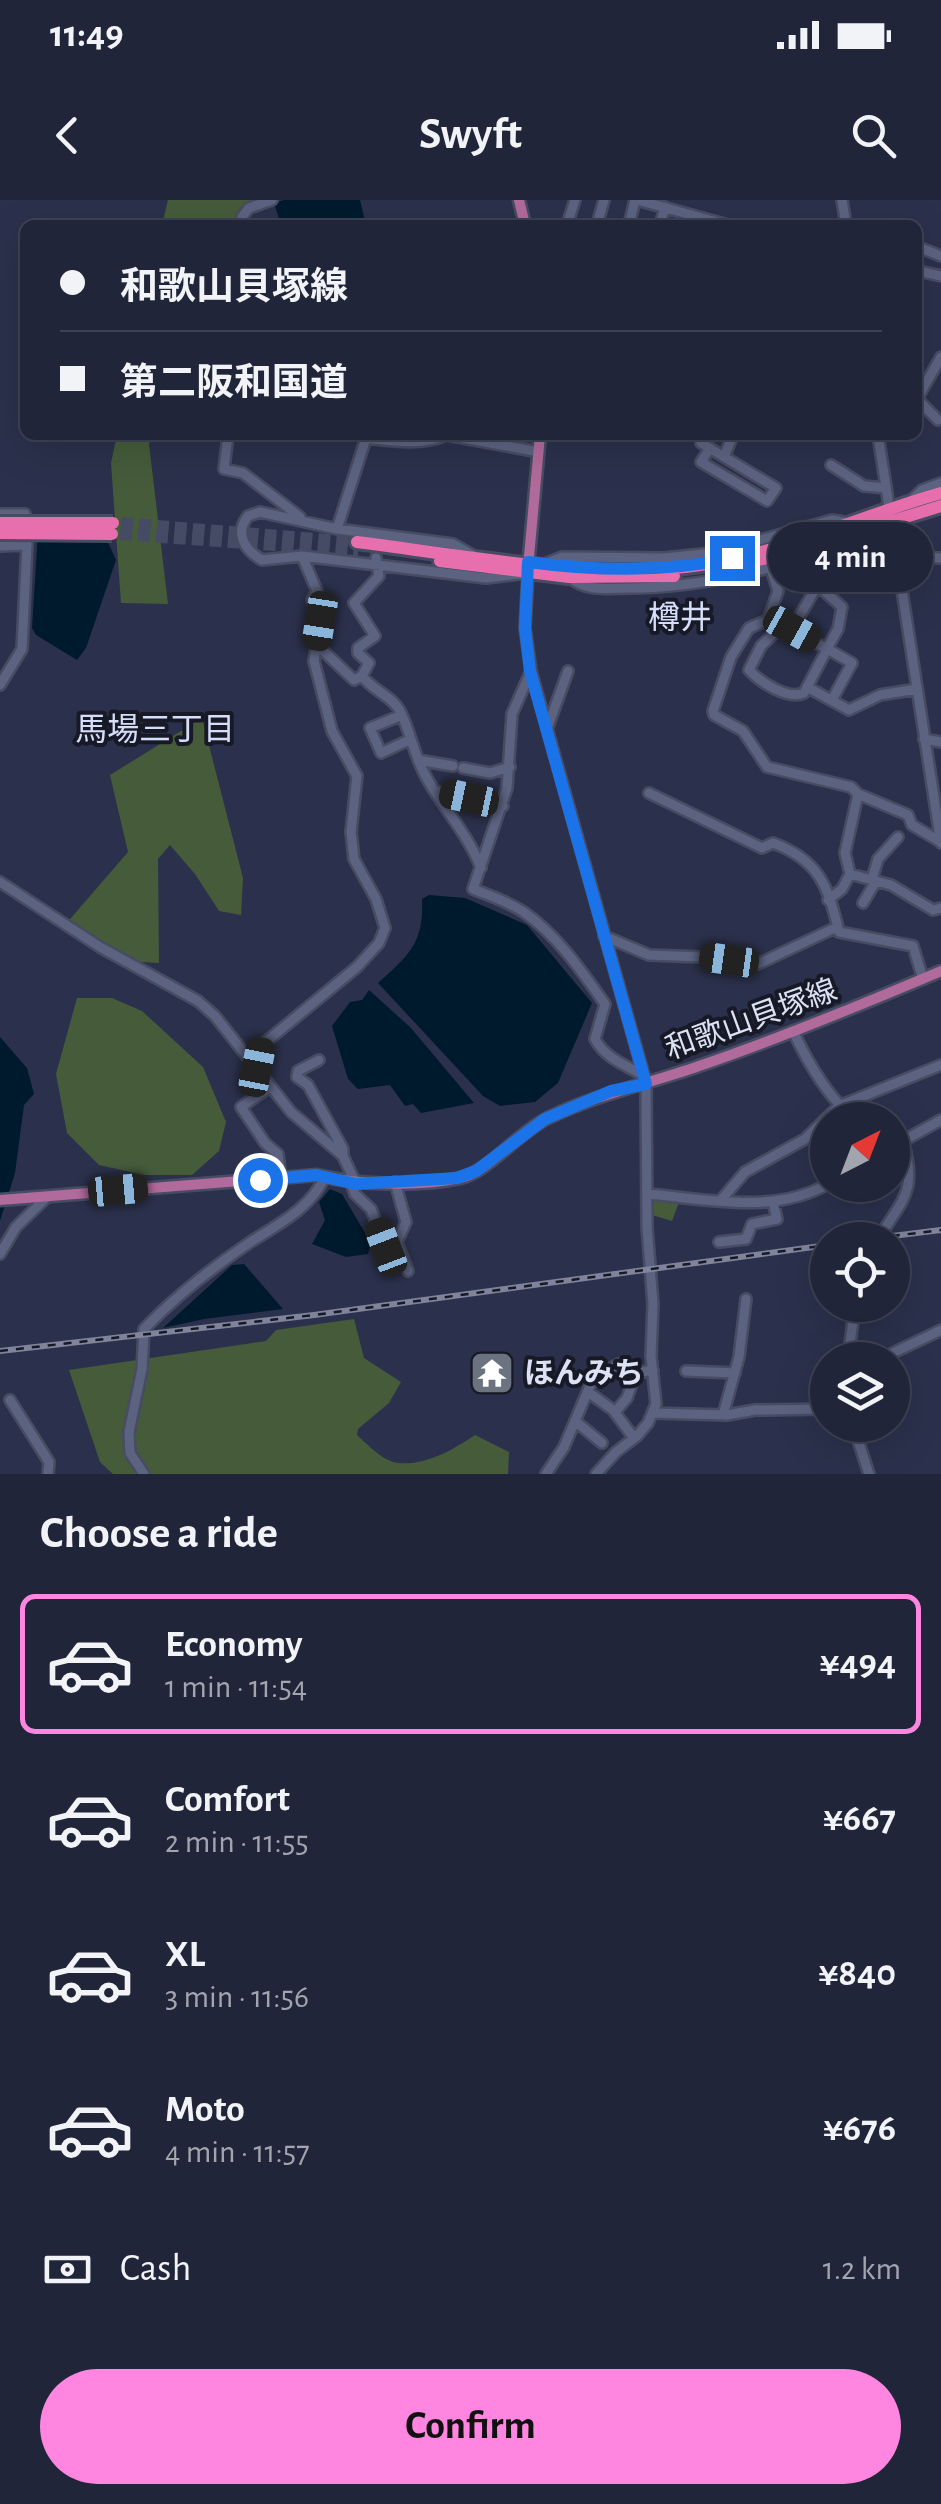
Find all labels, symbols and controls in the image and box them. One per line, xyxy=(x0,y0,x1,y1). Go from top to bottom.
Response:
text: 11:49 xyxy=(50,16,124,54)
icon: back xyxy=(40,108,95,163)
icon: search xyxy=(846,108,901,163)
text: Swyft xyxy=(419,112,522,157)
text: 和歌山貝塚線 xyxy=(120,269,348,307)
text: 第二阪和国道 xyxy=(120,365,348,403)
callout: 4 min xyxy=(767,523,932,593)
route end xyxy=(710,536,755,581)
text: 4 min xyxy=(814,541,887,573)
car xyxy=(300,589,340,653)
district label: 樽井 xyxy=(648,601,712,634)
car xyxy=(758,601,826,657)
district label: 馬場三丁目 xyxy=(75,713,235,746)
car xyxy=(437,777,501,819)
car xyxy=(697,941,761,979)
street label: 和歌山貝塚線 xyxy=(661,973,841,1065)
car xyxy=(237,1035,277,1099)
north arrow xyxy=(810,1102,910,1202)
map controls xyxy=(810,1102,910,1442)
route start xyxy=(238,1158,283,1203)
car xyxy=(87,1172,149,1208)
car xyxy=(361,1214,411,1280)
button: locate xyxy=(810,1222,910,1322)
button: layers xyxy=(810,1342,910,1442)
temple icon: ほんみち xyxy=(469,1350,515,1396)
place label: ほんみち xyxy=(524,1358,644,1389)
text: Choose a ride xyxy=(40,1511,278,1556)
icon: car xyxy=(45,1619,135,1709)
text: Economy xyxy=(165,1626,303,1664)
text: ¥494 xyxy=(819,1645,896,1683)
text: 1 min · 11:54 xyxy=(165,1671,307,1703)
icon: car xyxy=(45,1774,135,1864)
text: Comfort xyxy=(165,1781,290,1819)
text: ¥667 xyxy=(823,1800,896,1838)
text: 2 min · 11:55 xyxy=(165,1826,309,1858)
icon: car xyxy=(45,1929,135,2019)
text: XL xyxy=(165,1936,205,1974)
text: ¥840 xyxy=(818,1955,896,1993)
text: 3 min · 11:56 xyxy=(165,1981,309,2013)
icon: car xyxy=(45,2084,135,2174)
text: Moto xyxy=(165,2091,245,2129)
text: ¥676 xyxy=(823,2110,896,2148)
text: 4 min · 11:57 xyxy=(165,2136,309,2168)
icon: cash xyxy=(40,2242,95,2297)
text: Cash xyxy=(120,2250,191,2288)
text: 1.2 km xyxy=(823,2253,901,2285)
button: Confirm xyxy=(40,2369,901,2484)

